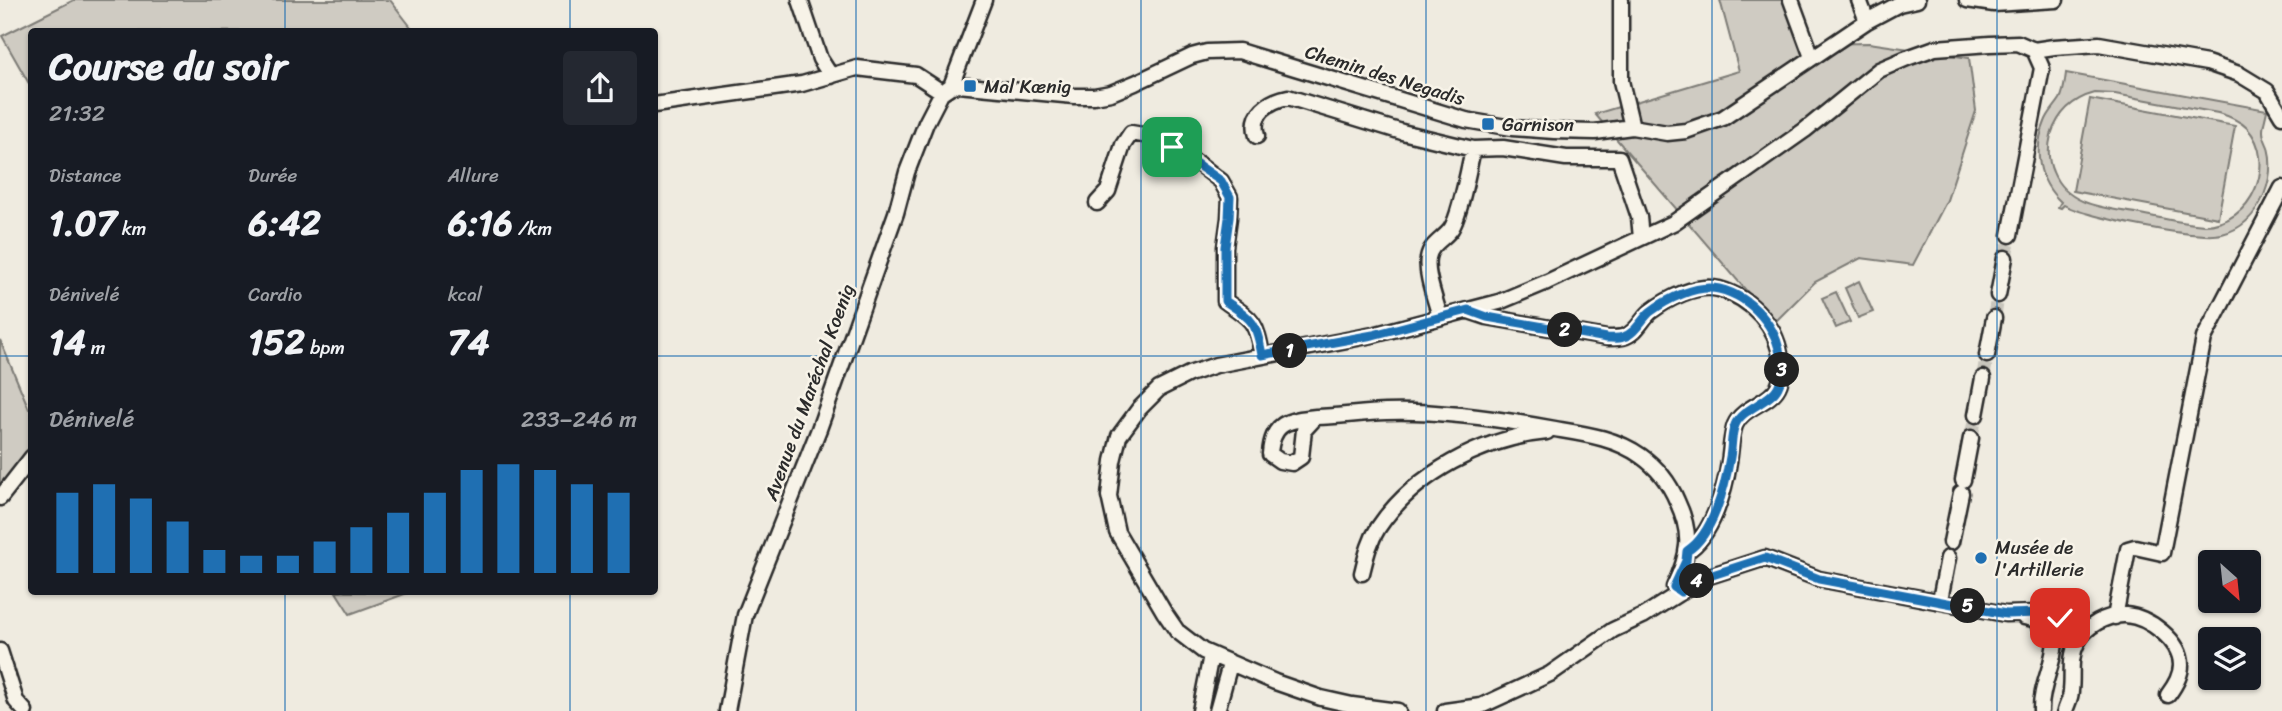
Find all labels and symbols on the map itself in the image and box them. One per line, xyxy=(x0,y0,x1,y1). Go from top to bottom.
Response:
street label: Chemin des Negadis xyxy=(1301,35,1469,115)
place label: Mal Kœnig xyxy=(984,70,1071,103)
marker: Mal Kœnig xyxy=(962,78,978,94)
place label: Garnison xyxy=(1502,108,1574,141)
marker: Garnison xyxy=(1480,116,1496,132)
pin xyxy=(1142,117,1202,177)
street label: Avenue du Maréchal Koenig xyxy=(754,279,864,506)
pin: 2 xyxy=(1548,312,1582,348)
pin: 1 xyxy=(1272,334,1308,368)
pin: 3 xyxy=(1764,352,1800,388)
place label: Musée de l'Artillerie xyxy=(1995,531,2084,586)
marker: Musée de l'Artillerie xyxy=(1973,550,1989,566)
north arrow xyxy=(2198,550,2261,612)
pin: 4 xyxy=(1680,564,1714,598)
pin: 5 xyxy=(1951,588,1986,624)
pin xyxy=(2030,588,2090,648)

